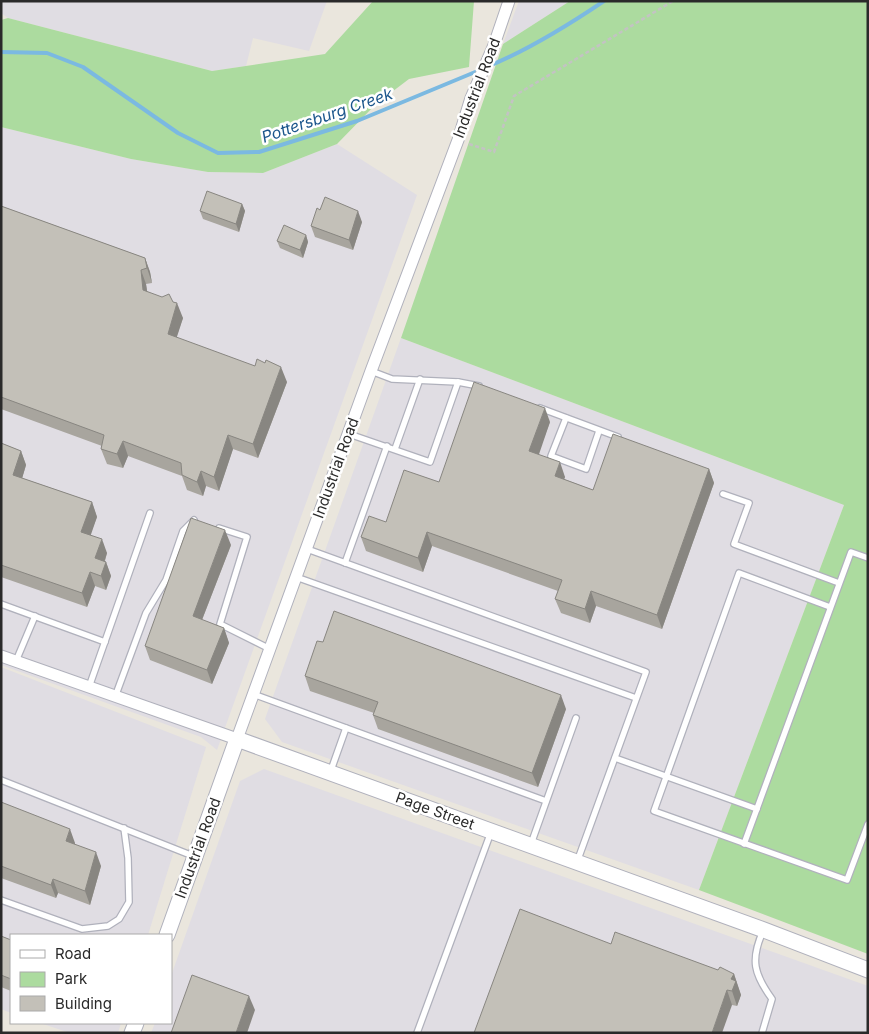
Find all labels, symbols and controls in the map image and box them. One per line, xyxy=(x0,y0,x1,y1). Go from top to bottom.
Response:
street label: Industrial Road xyxy=(449,35,504,141)
water label: Pottersburg Creek xyxy=(259,83,395,147)
street label: Industrial Road xyxy=(309,415,363,521)
street label: Page Street xyxy=(393,787,477,834)
street label: Industrial Road xyxy=(171,795,225,901)
legend xyxy=(10,934,172,1024)
text: Road xyxy=(55,944,91,963)
text: Park xyxy=(55,969,88,988)
text: Building xyxy=(55,994,112,1013)

